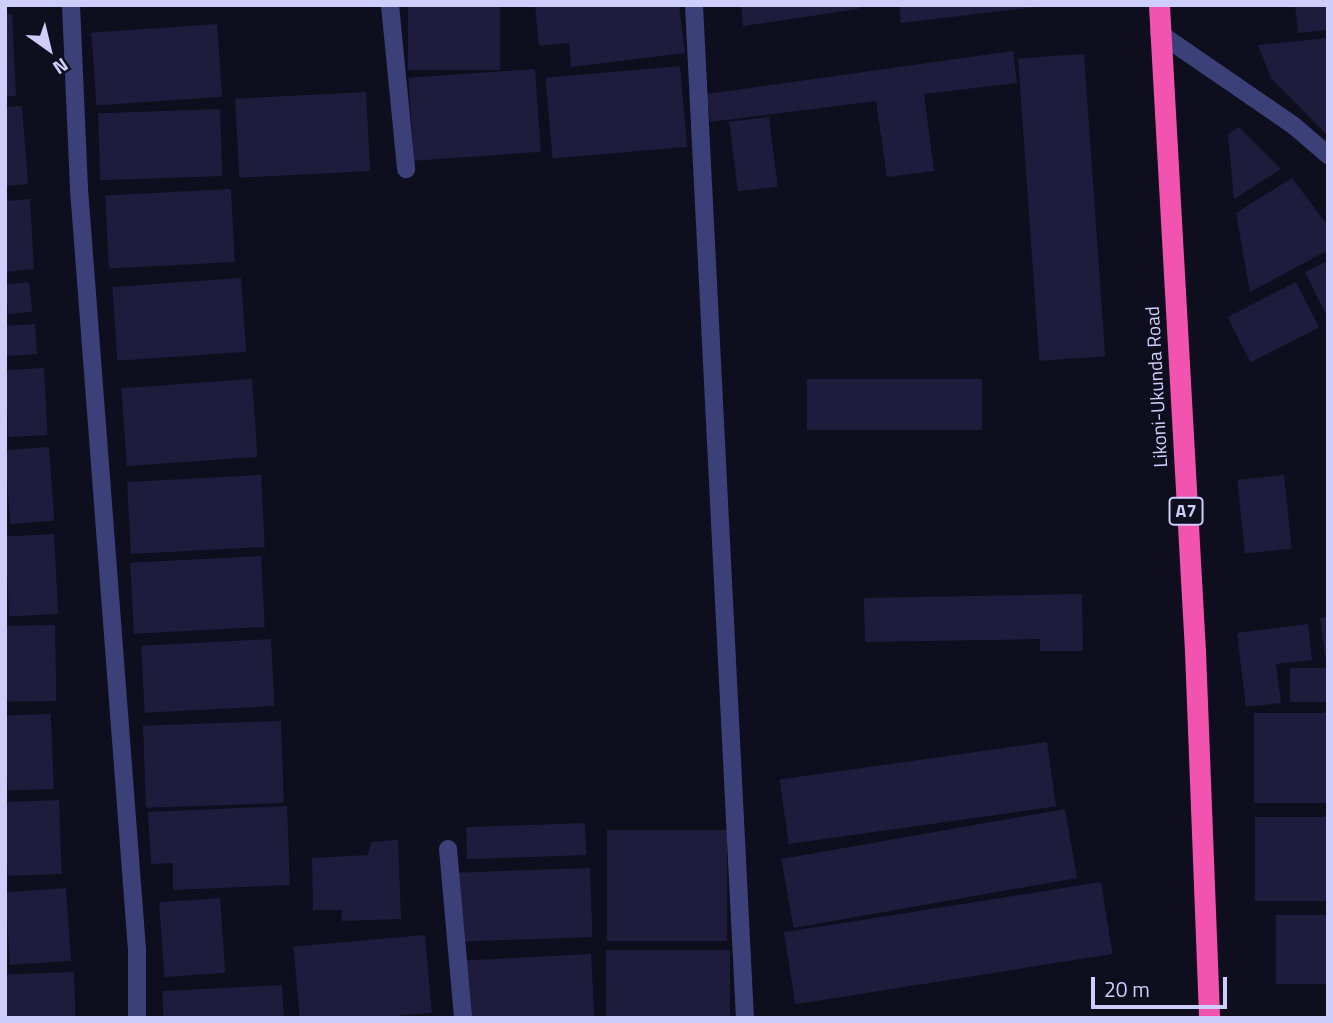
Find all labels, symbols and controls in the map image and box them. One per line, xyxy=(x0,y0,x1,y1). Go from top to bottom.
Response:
north arrow xyxy=(14,14,84,84)
text: N xyxy=(47,51,75,83)
street label: Likoni-Ukunda Road xyxy=(1140,306,1172,468)
road number: A7 xyxy=(1168,496,1204,526)
scale bar xyxy=(1095,964,1232,1008)
text: 20 m xyxy=(1104,973,1150,1005)

